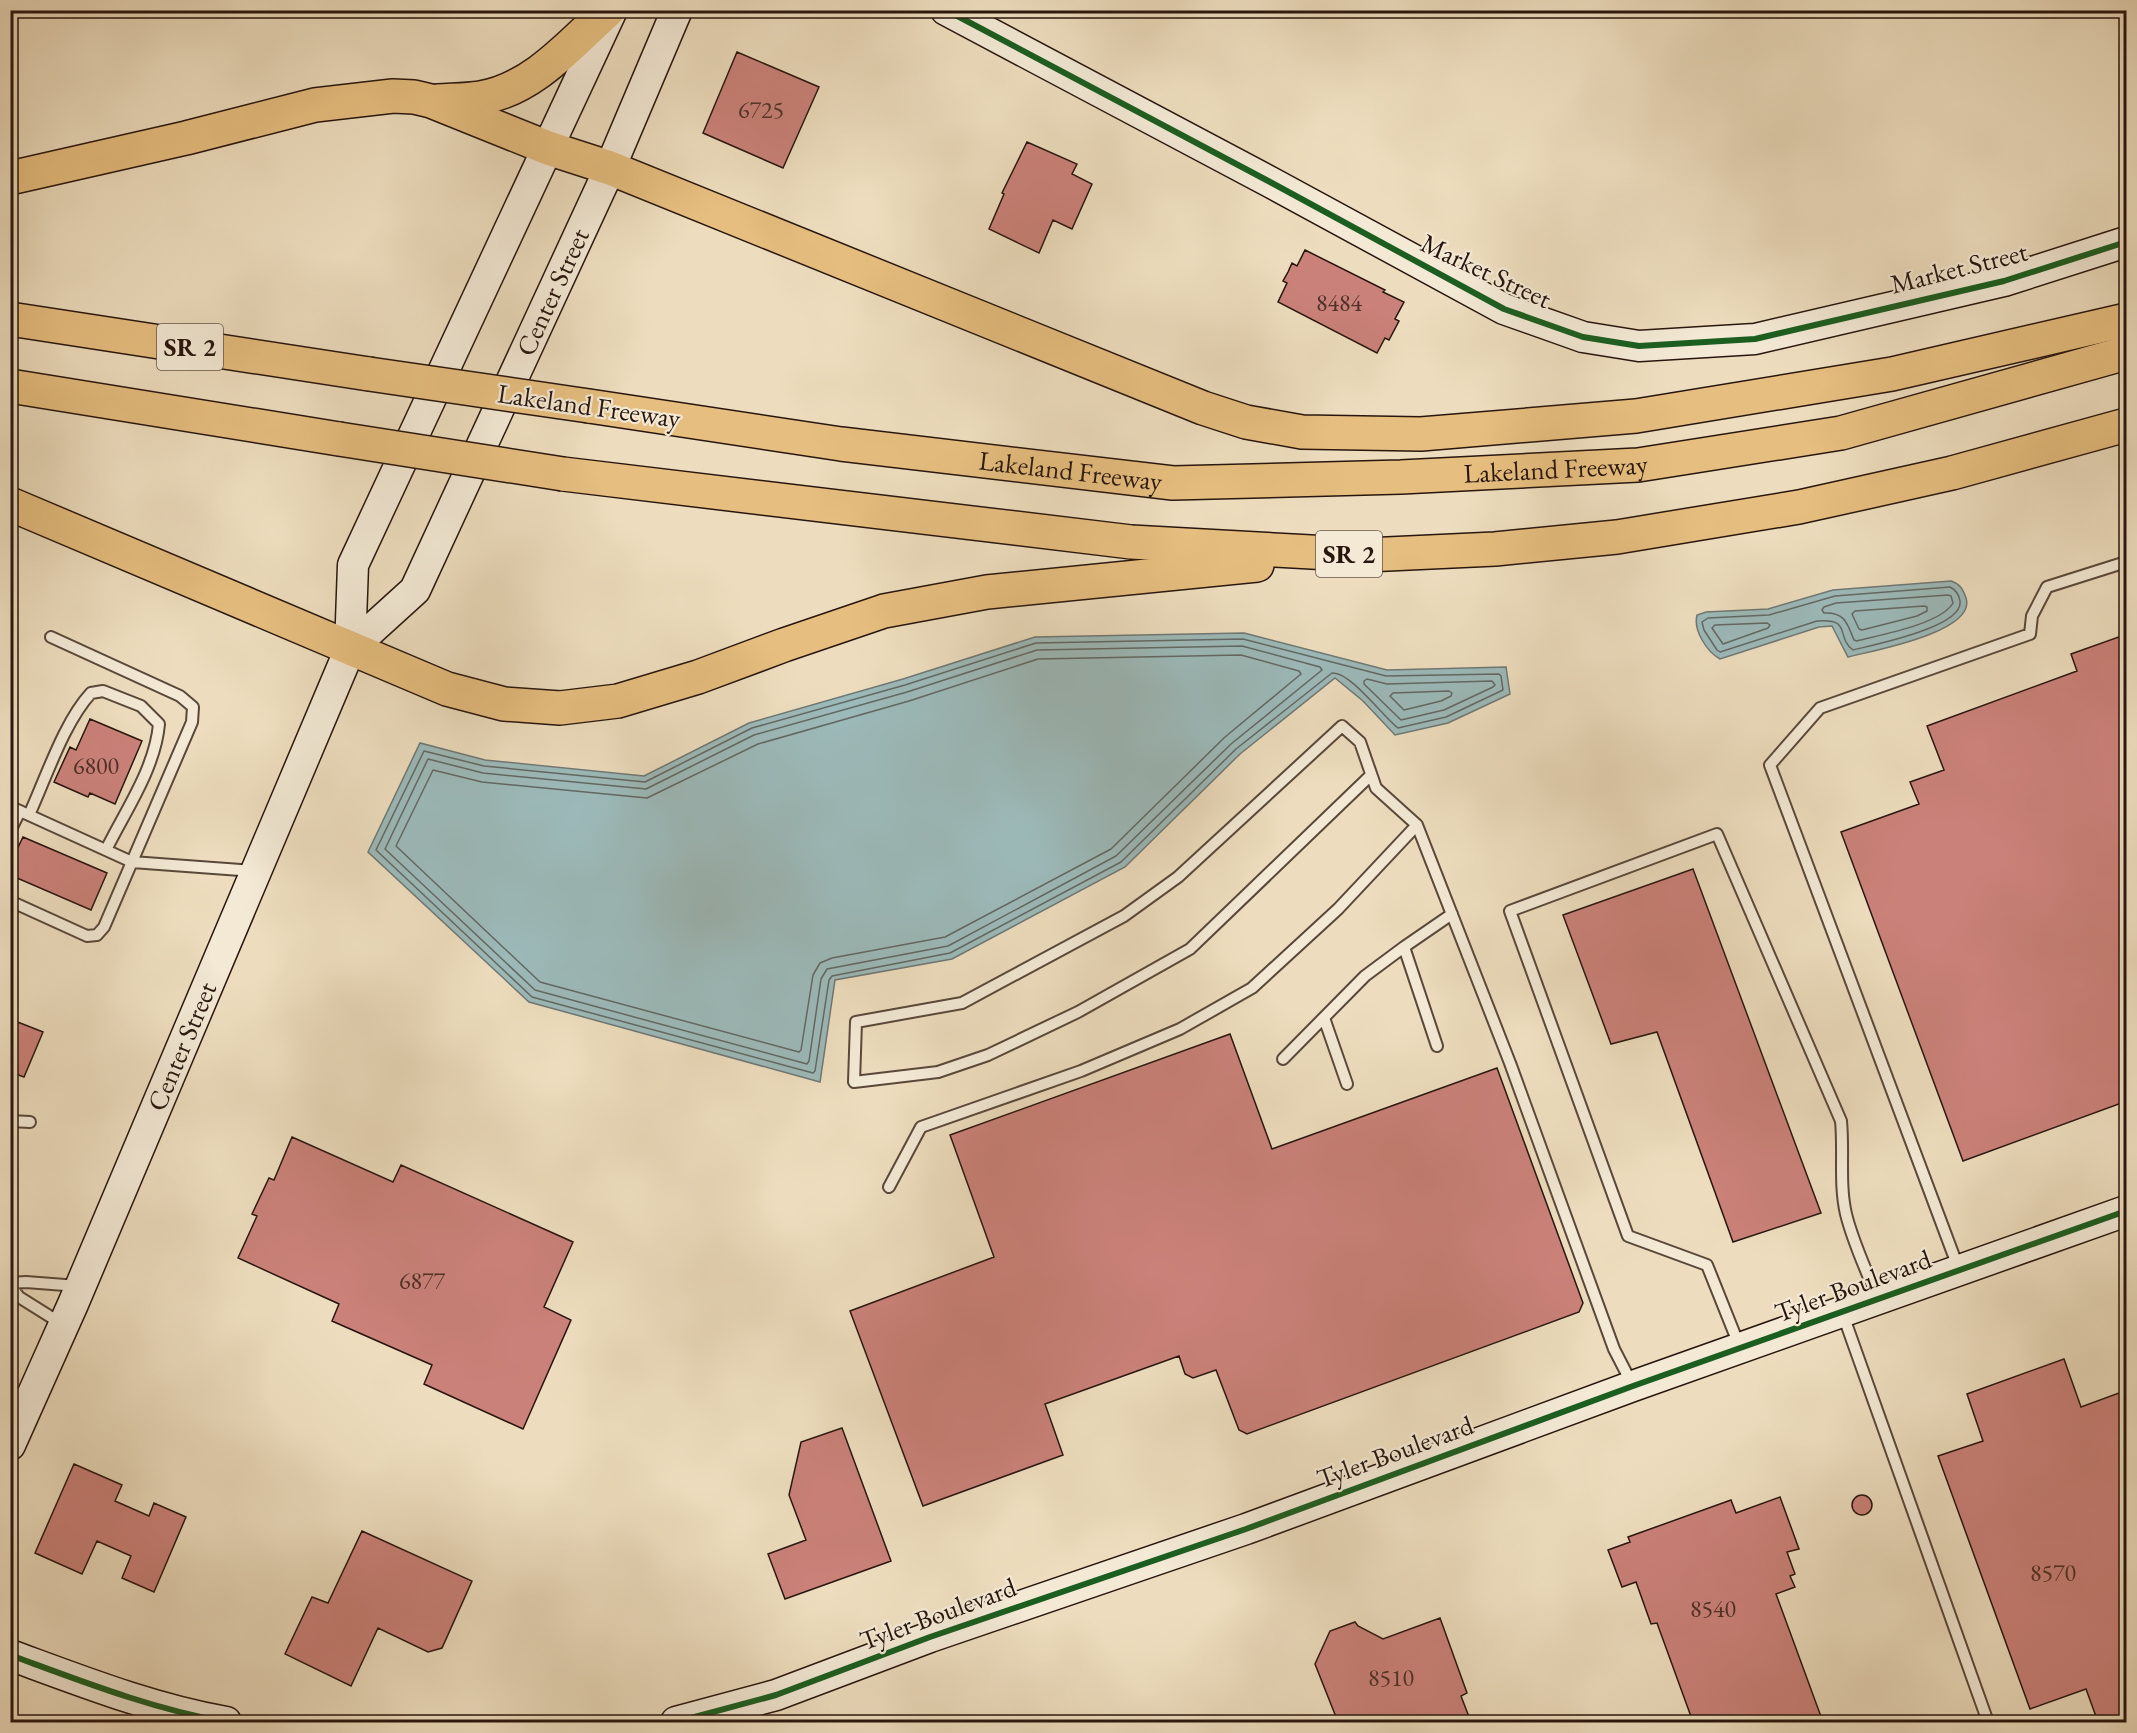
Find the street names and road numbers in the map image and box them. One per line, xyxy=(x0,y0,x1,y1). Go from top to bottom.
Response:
street label: Center Street xyxy=(508,222,597,361)
street label: Market Street xyxy=(1415,225,1558,316)
street label: Market Street xyxy=(1887,233,2032,301)
road number: SR 2 xyxy=(157,324,223,370)
street label: Lakeland Freeway xyxy=(495,375,683,436)
street label: Lakeland Freeway xyxy=(977,442,1164,499)
street label: Lakeland Freeway xyxy=(1463,446,1650,491)
road number: SR 2 xyxy=(1316,531,1382,577)
street label: Center Street xyxy=(139,976,224,1116)
street label: Tyler Boulevard xyxy=(1770,1241,1936,1330)
street label: Tyler Boulevard xyxy=(1312,1407,1478,1496)
street label: Tyler Boulevard xyxy=(855,1569,1021,1658)

